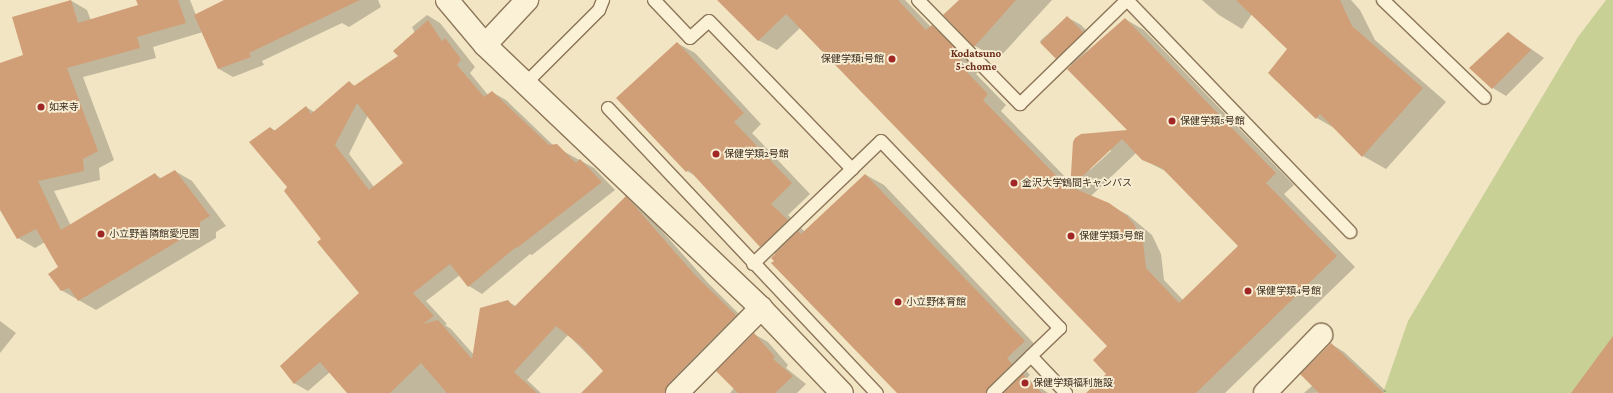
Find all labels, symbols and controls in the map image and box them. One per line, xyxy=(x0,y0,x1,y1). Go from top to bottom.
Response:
district label: Kodatsuno 5-chome xyxy=(951,47,1001,73)
place label: 保健学類1号館 xyxy=(821,53,884,65)
marker: 保健学類1号館 xyxy=(887,54,897,64)
place label: 如来寺 xyxy=(49,101,79,113)
marker: 如来寺 xyxy=(36,102,46,112)
place label: 保健学類5号館 xyxy=(1180,115,1245,127)
marker: 保健学類5号館 xyxy=(1167,116,1177,126)
place label: 保健学類2号館 xyxy=(724,148,789,160)
marker: 保健学類2号館 xyxy=(711,149,721,159)
place label: 金沢大学鶴間キャンパス xyxy=(1022,177,1132,189)
marker: 金沢大学鶴間キャンパス xyxy=(1009,178,1019,188)
place label: 小立野善隣館愛児園 xyxy=(109,228,199,240)
marker: 小立野善隣館愛児園 xyxy=(96,229,106,239)
place label: 保健学類3号館 xyxy=(1079,230,1144,242)
marker: 保健学類3号館 xyxy=(1066,231,1076,241)
place label: 保健学類4号館 xyxy=(1256,285,1321,297)
marker: 保健学類4号館 xyxy=(1243,286,1253,296)
place label: 小立野体育館 xyxy=(906,296,966,308)
marker: 小立野体育館 xyxy=(893,297,903,307)
place label: 保健学類福利施設 xyxy=(1033,377,1113,389)
marker: 保健学類福利施設 xyxy=(1020,378,1030,388)

